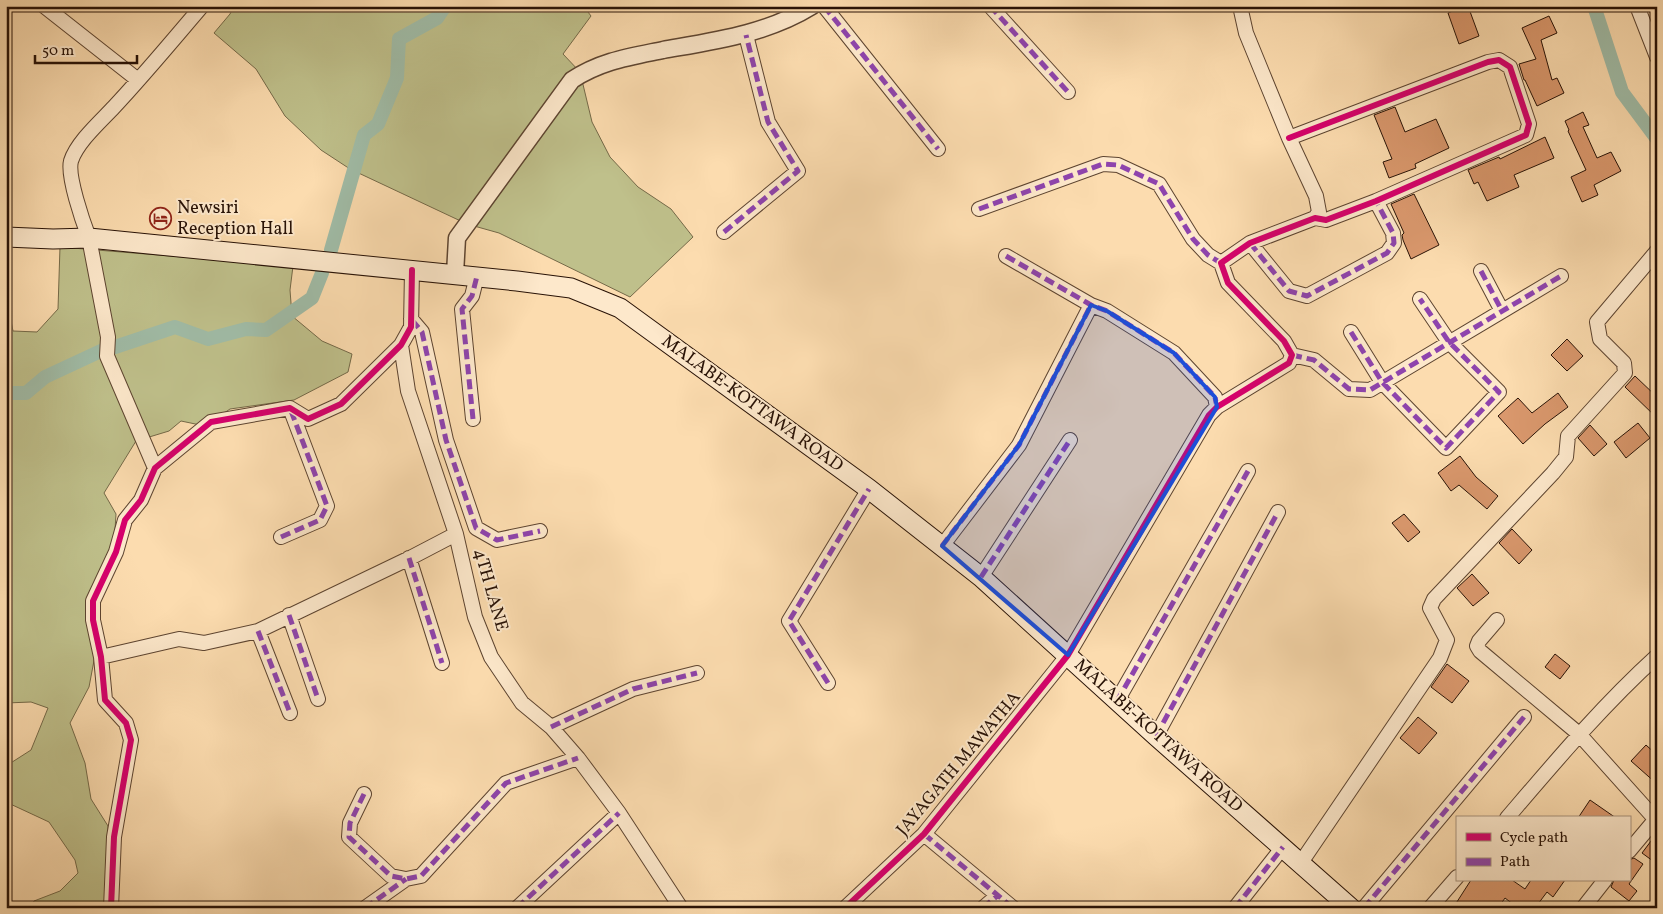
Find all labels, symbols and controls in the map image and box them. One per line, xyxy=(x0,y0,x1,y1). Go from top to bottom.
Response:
scale bar xyxy=(35,32,138,64)
text: 50 m xyxy=(42,41,74,62)
place label: Newsiri Reception Hall xyxy=(177,196,293,242)
hotel icon: Newsiri Reception Hall xyxy=(149,206,173,230)
street label: MALABE-KOTTAWA ROAD xyxy=(656,329,848,479)
street label: 4TH LANE xyxy=(466,546,514,634)
street label: MALABE-KOTTAWA ROAD xyxy=(1068,653,1248,819)
street label: JAYAGATH MAWATHA xyxy=(891,686,1027,842)
legend xyxy=(1456,816,1630,882)
text: Cycle path xyxy=(1500,828,1568,849)
text: Path xyxy=(1500,852,1530,873)

